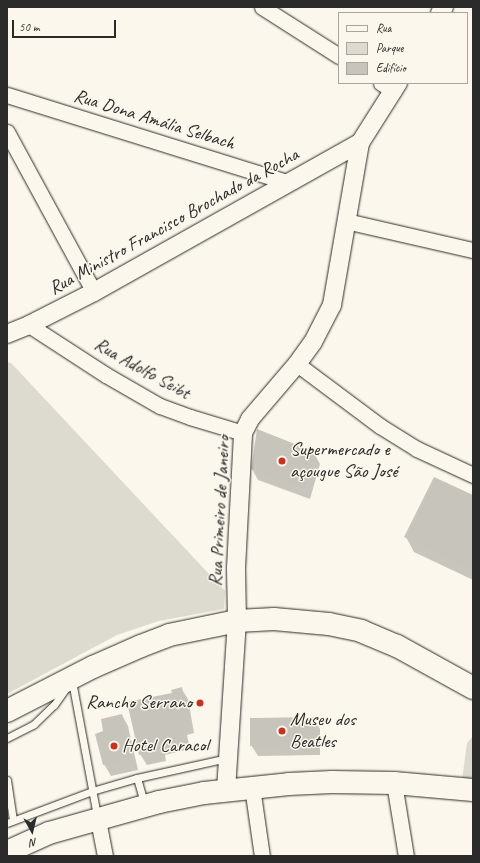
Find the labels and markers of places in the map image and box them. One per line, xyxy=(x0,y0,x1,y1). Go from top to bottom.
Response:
place label: Supermercado e açougue São José xyxy=(290,439,397,483)
marker: Supermercado e açougue São José xyxy=(277,456,287,466)
place label: Rancho Serrano xyxy=(87,692,192,714)
marker: Rancho Serrano xyxy=(195,698,205,708)
place label: Museu dos Beatles xyxy=(290,709,355,753)
marker: Museu dos Beatles xyxy=(277,726,287,736)
place label: Hotel Caracol xyxy=(122,735,208,757)
marker: Hotel Caracol xyxy=(109,741,119,751)

